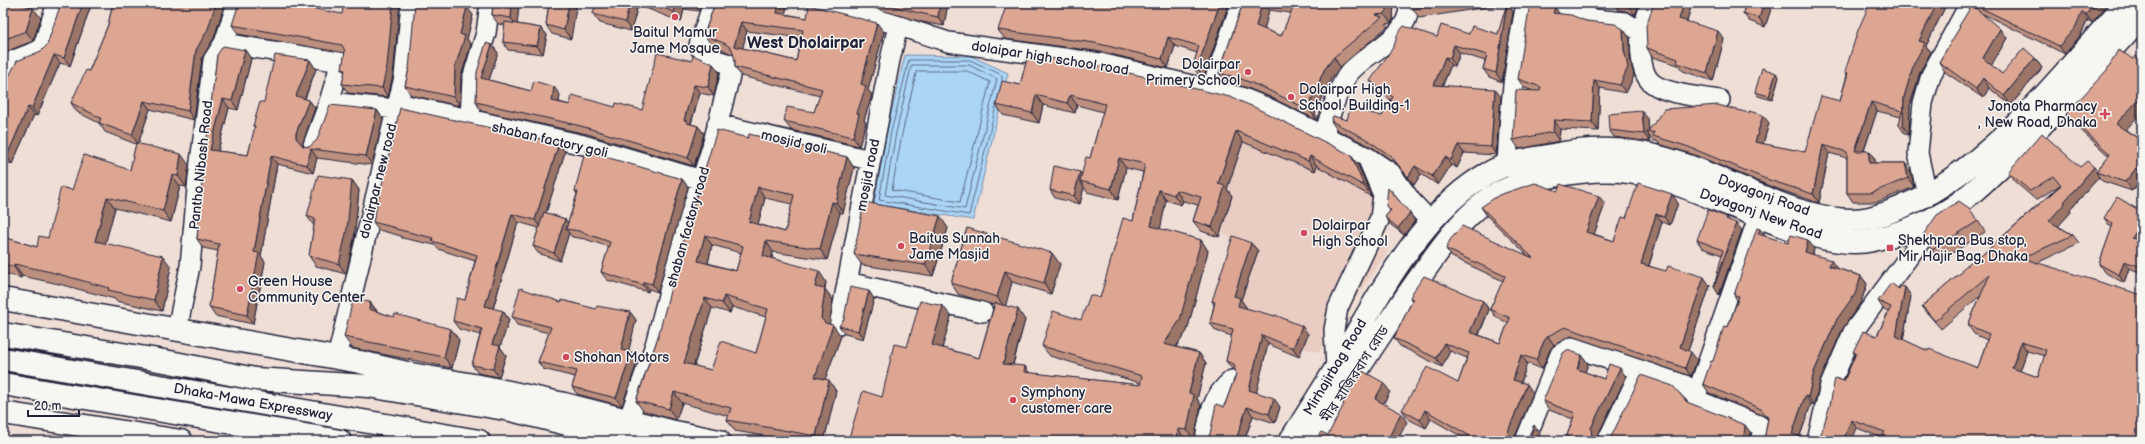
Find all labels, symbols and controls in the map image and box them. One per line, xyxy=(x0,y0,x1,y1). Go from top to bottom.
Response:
marker: Baitul Mamur Jame Mosque xyxy=(670,12,680,22)
place label: Baitul Mamur Jame Mosque xyxy=(630,24,720,57)
district label: West Dholairpar xyxy=(747,34,866,53)
street label: dolaipar high school road xyxy=(970,37,1130,79)
place label: Dolairpar Primery School xyxy=(1146,56,1241,89)
marker: Dolairpar Primery School xyxy=(1243,67,1253,77)
place label: Dolairpar High School. Building-1 xyxy=(1299,81,1410,114)
marker: Dolairpar High School. Building-1 xyxy=(1286,92,1296,102)
place label: Jonota Pharmacy , New Road, Dhaka xyxy=(1978,98,2098,131)
street label: Pantho Nibash Road xyxy=(186,100,216,230)
marker: Jonota Pharmacy , New Road, Dhaka xyxy=(2100,109,2110,119)
street label: shaban factory goli xyxy=(490,118,610,162)
street label: dolairpar new road xyxy=(355,122,401,240)
street label: mosjid goli xyxy=(759,126,829,158)
street label: mosjid road xyxy=(853,137,883,213)
street label: shaban factory road xyxy=(663,165,713,289)
street label: Doyagonj Road xyxy=(1716,170,1812,220)
street label: Doyagonj New Road xyxy=(1697,185,1825,243)
place label: Dolairpar High School xyxy=(1312,217,1388,250)
marker: Dolairpar High School xyxy=(1299,228,1309,238)
place label: Baitus Sunnah Jame Masjid xyxy=(909,230,1000,263)
place label: Shekhpara Bus stop, Mir Hajir Bag, Dhaka xyxy=(1898,232,2028,265)
marker: Baitus Sunnah Jame Masjid xyxy=(896,241,906,251)
marker: Shekhpara Bus stop, Mir Hajir Bag, Dhaka xyxy=(1885,243,1895,253)
place label: Green House Community Center xyxy=(248,273,366,306)
marker: Green House Community Center xyxy=(235,284,245,294)
street label: Mirhajirbag Road xyxy=(1300,316,1370,418)
street label: মীর হাজিরবাগ রোড xyxy=(1317,322,1393,426)
place label: Shohan Motors xyxy=(574,349,669,366)
marker: Shohan Motors xyxy=(561,352,571,362)
street label: Dhaka-Mawa Expressway xyxy=(172,380,334,424)
place label: Symphony customer care xyxy=(1021,384,1112,417)
scale bar xyxy=(28,392,79,418)
marker: Symphony customer care xyxy=(1008,395,1018,405)
text: 20 m xyxy=(34,399,61,414)

